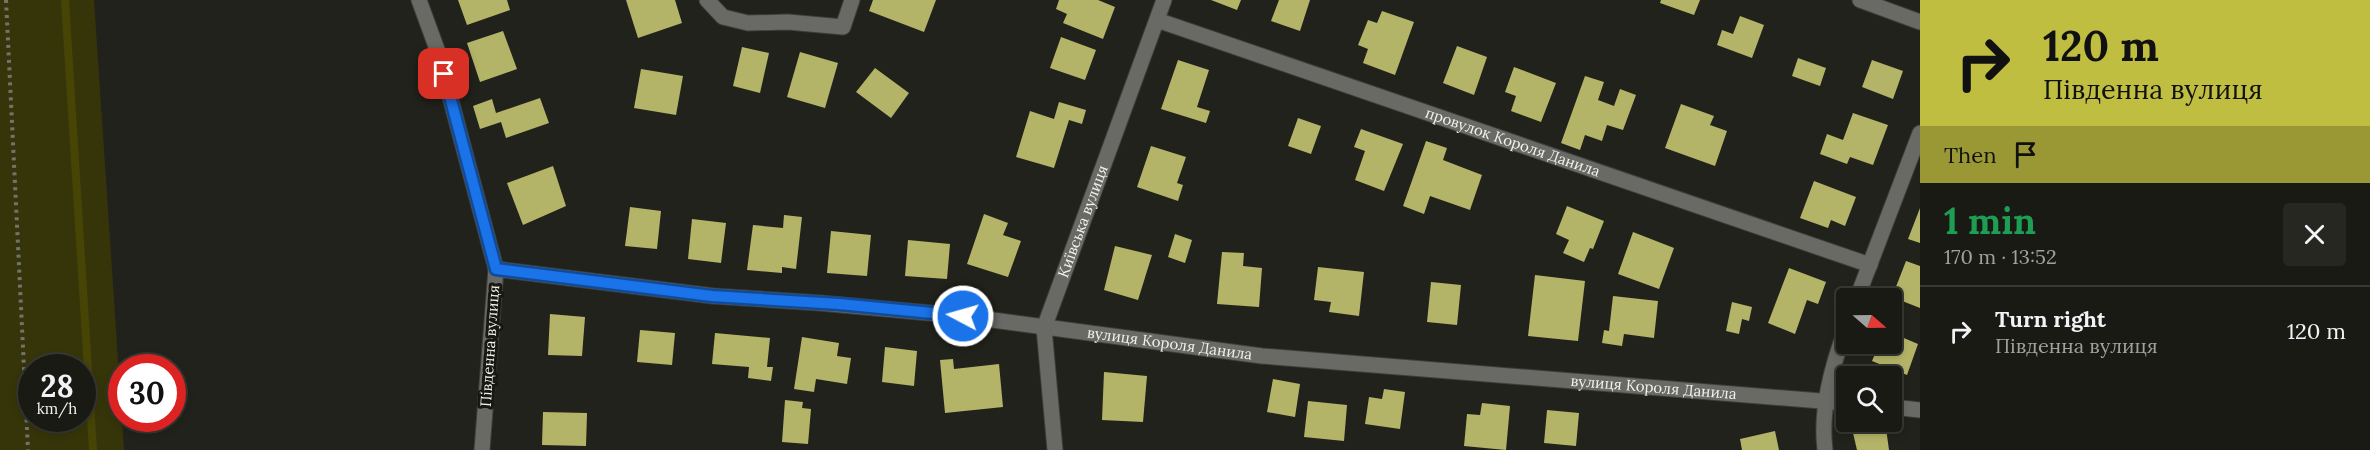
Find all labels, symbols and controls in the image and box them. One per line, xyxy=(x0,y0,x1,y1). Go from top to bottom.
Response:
text: 120 m xyxy=(2043,19,2159,73)
icon: right xyxy=(1944,24,2022,102)
pin xyxy=(418,48,469,99)
icon: arrive xyxy=(427,57,460,90)
text: Південна вулиця xyxy=(2043,72,2263,106)
street label: провулок Короля Данила xyxy=(1423,103,1603,181)
icon: arrive xyxy=(2009,138,2042,171)
text: Then xyxy=(1944,141,1997,169)
street label: Київська вулиця xyxy=(1053,162,1112,280)
text: 1 min xyxy=(1944,198,2036,244)
button: close xyxy=(2283,203,2346,266)
text: 170 m · 13:52 xyxy=(1944,244,2057,269)
street label: Південна вулиця xyxy=(476,284,503,408)
position arrow xyxy=(931,284,995,348)
north arrow xyxy=(1836,288,1902,354)
map controls xyxy=(1836,288,1902,432)
text: Turn right xyxy=(1995,305,2106,333)
icon: right xyxy=(1944,315,1977,348)
text: 120 m xyxy=(2287,317,2346,345)
street label: вулиця Короля Данила xyxy=(1086,323,1254,364)
text: Південна вулиця xyxy=(1995,333,2158,358)
speed limit sign: 30 xyxy=(108,354,186,432)
button: search xyxy=(1836,366,1902,432)
text: 28 xyxy=(40,367,74,405)
street label: вулиця Короля Данила xyxy=(1570,371,1738,403)
text: km/h xyxy=(37,399,77,418)

